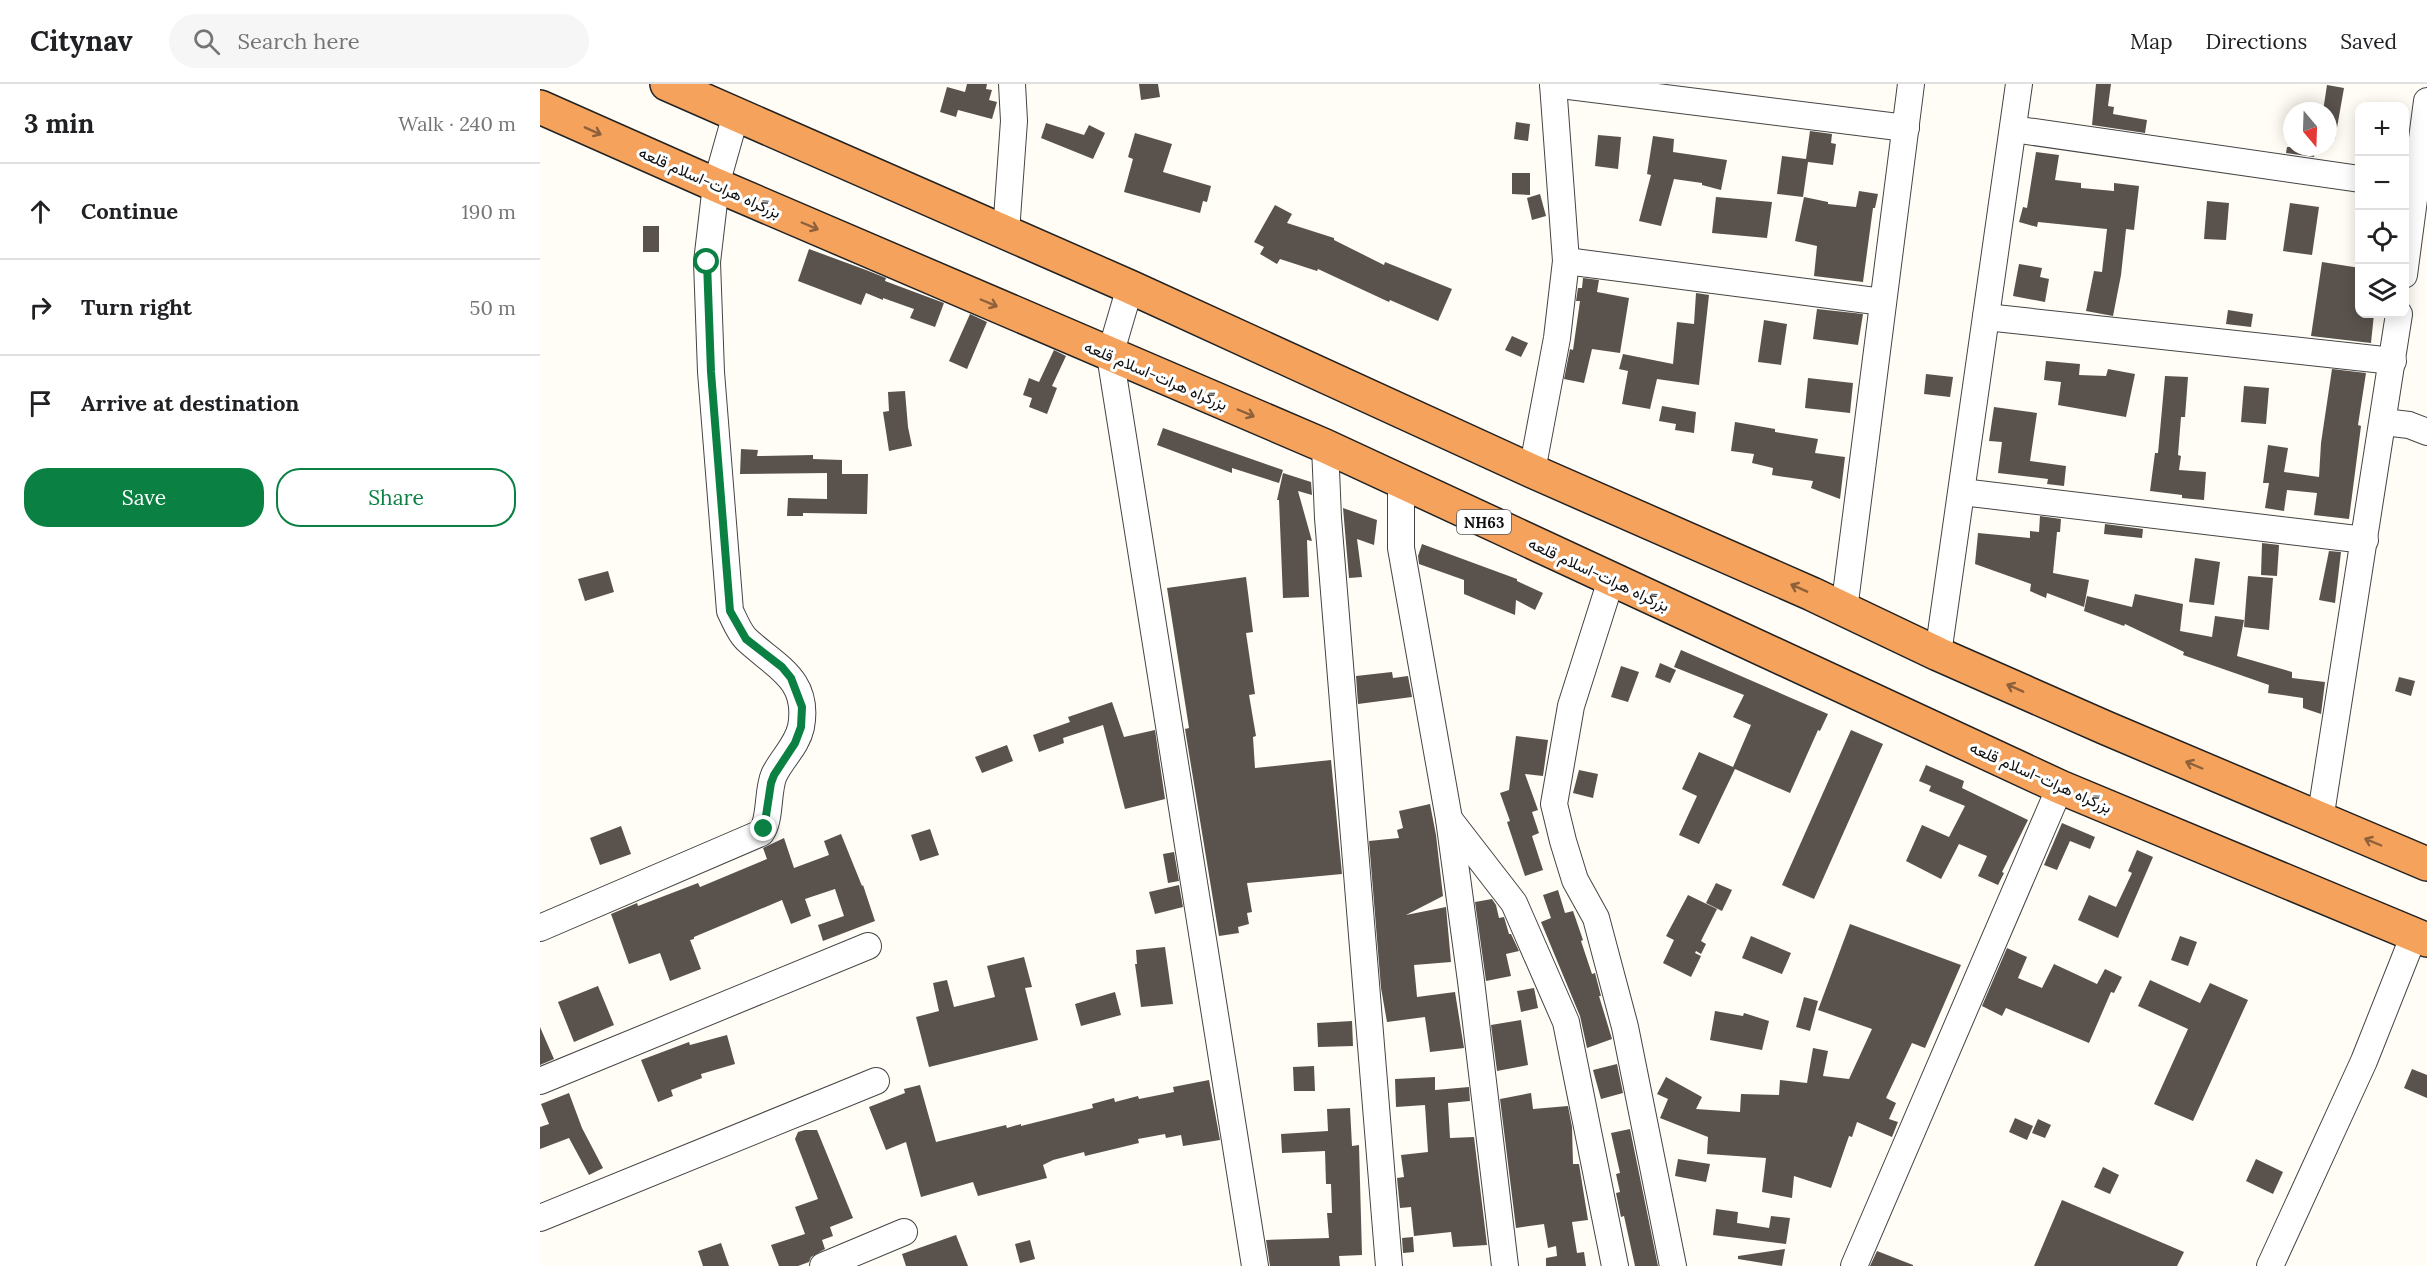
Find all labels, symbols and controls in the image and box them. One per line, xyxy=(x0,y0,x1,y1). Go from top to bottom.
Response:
search box xyxy=(169,14,589,68)
text: Citynav xyxy=(30,23,133,59)
icon: search xyxy=(190,25,223,58)
text: Search here xyxy=(238,27,360,55)
text: Map xyxy=(2130,28,2173,55)
text: Directions xyxy=(2206,28,2307,55)
text: Saved xyxy=(2340,28,2397,55)
north arrow xyxy=(2283,102,2337,156)
map controls xyxy=(2355,102,2409,318)
button: + xyxy=(2355,102,2409,156)
text: 3 min xyxy=(24,107,94,140)
text: Walk · 240 m xyxy=(398,111,516,136)
one-way arrow xyxy=(584,125,602,137)
street label: بزرگراه هرات-اسلام قلعه xyxy=(635,142,784,223)
button: − xyxy=(2355,156,2409,210)
icon: ahead xyxy=(24,195,57,228)
text: Continue xyxy=(81,197,178,225)
text: 190 m xyxy=(462,199,516,224)
button: locate xyxy=(2355,210,2409,264)
one-way arrow xyxy=(801,221,819,232)
route start xyxy=(693,248,719,274)
button: layers xyxy=(2355,264,2409,318)
icon: right xyxy=(24,291,57,324)
text: Turn right xyxy=(81,293,192,321)
text: 50 m xyxy=(470,295,516,320)
one-way arrow xyxy=(980,298,998,309)
street label: بزرگراه هرات-اسلام قلعه xyxy=(1081,336,1231,415)
icon: arrive xyxy=(24,387,57,420)
text: Arrive at destination xyxy=(81,389,299,417)
one-way arrow xyxy=(1236,408,1255,419)
button: Save xyxy=(24,468,264,527)
button: Share xyxy=(276,468,516,527)
road number: NH63 xyxy=(1457,510,1511,534)
street label: بزرگراه هرات-اسلام قلعه xyxy=(1525,533,1673,616)
one-way arrow xyxy=(1791,582,1809,594)
one-way arrow xyxy=(2006,681,2024,693)
street label: بزرگراه هرات-اسلام قلعه xyxy=(1966,737,2115,818)
one-way arrow xyxy=(2185,759,2203,771)
route end xyxy=(750,815,776,841)
one-way arrow xyxy=(2364,836,2383,847)

